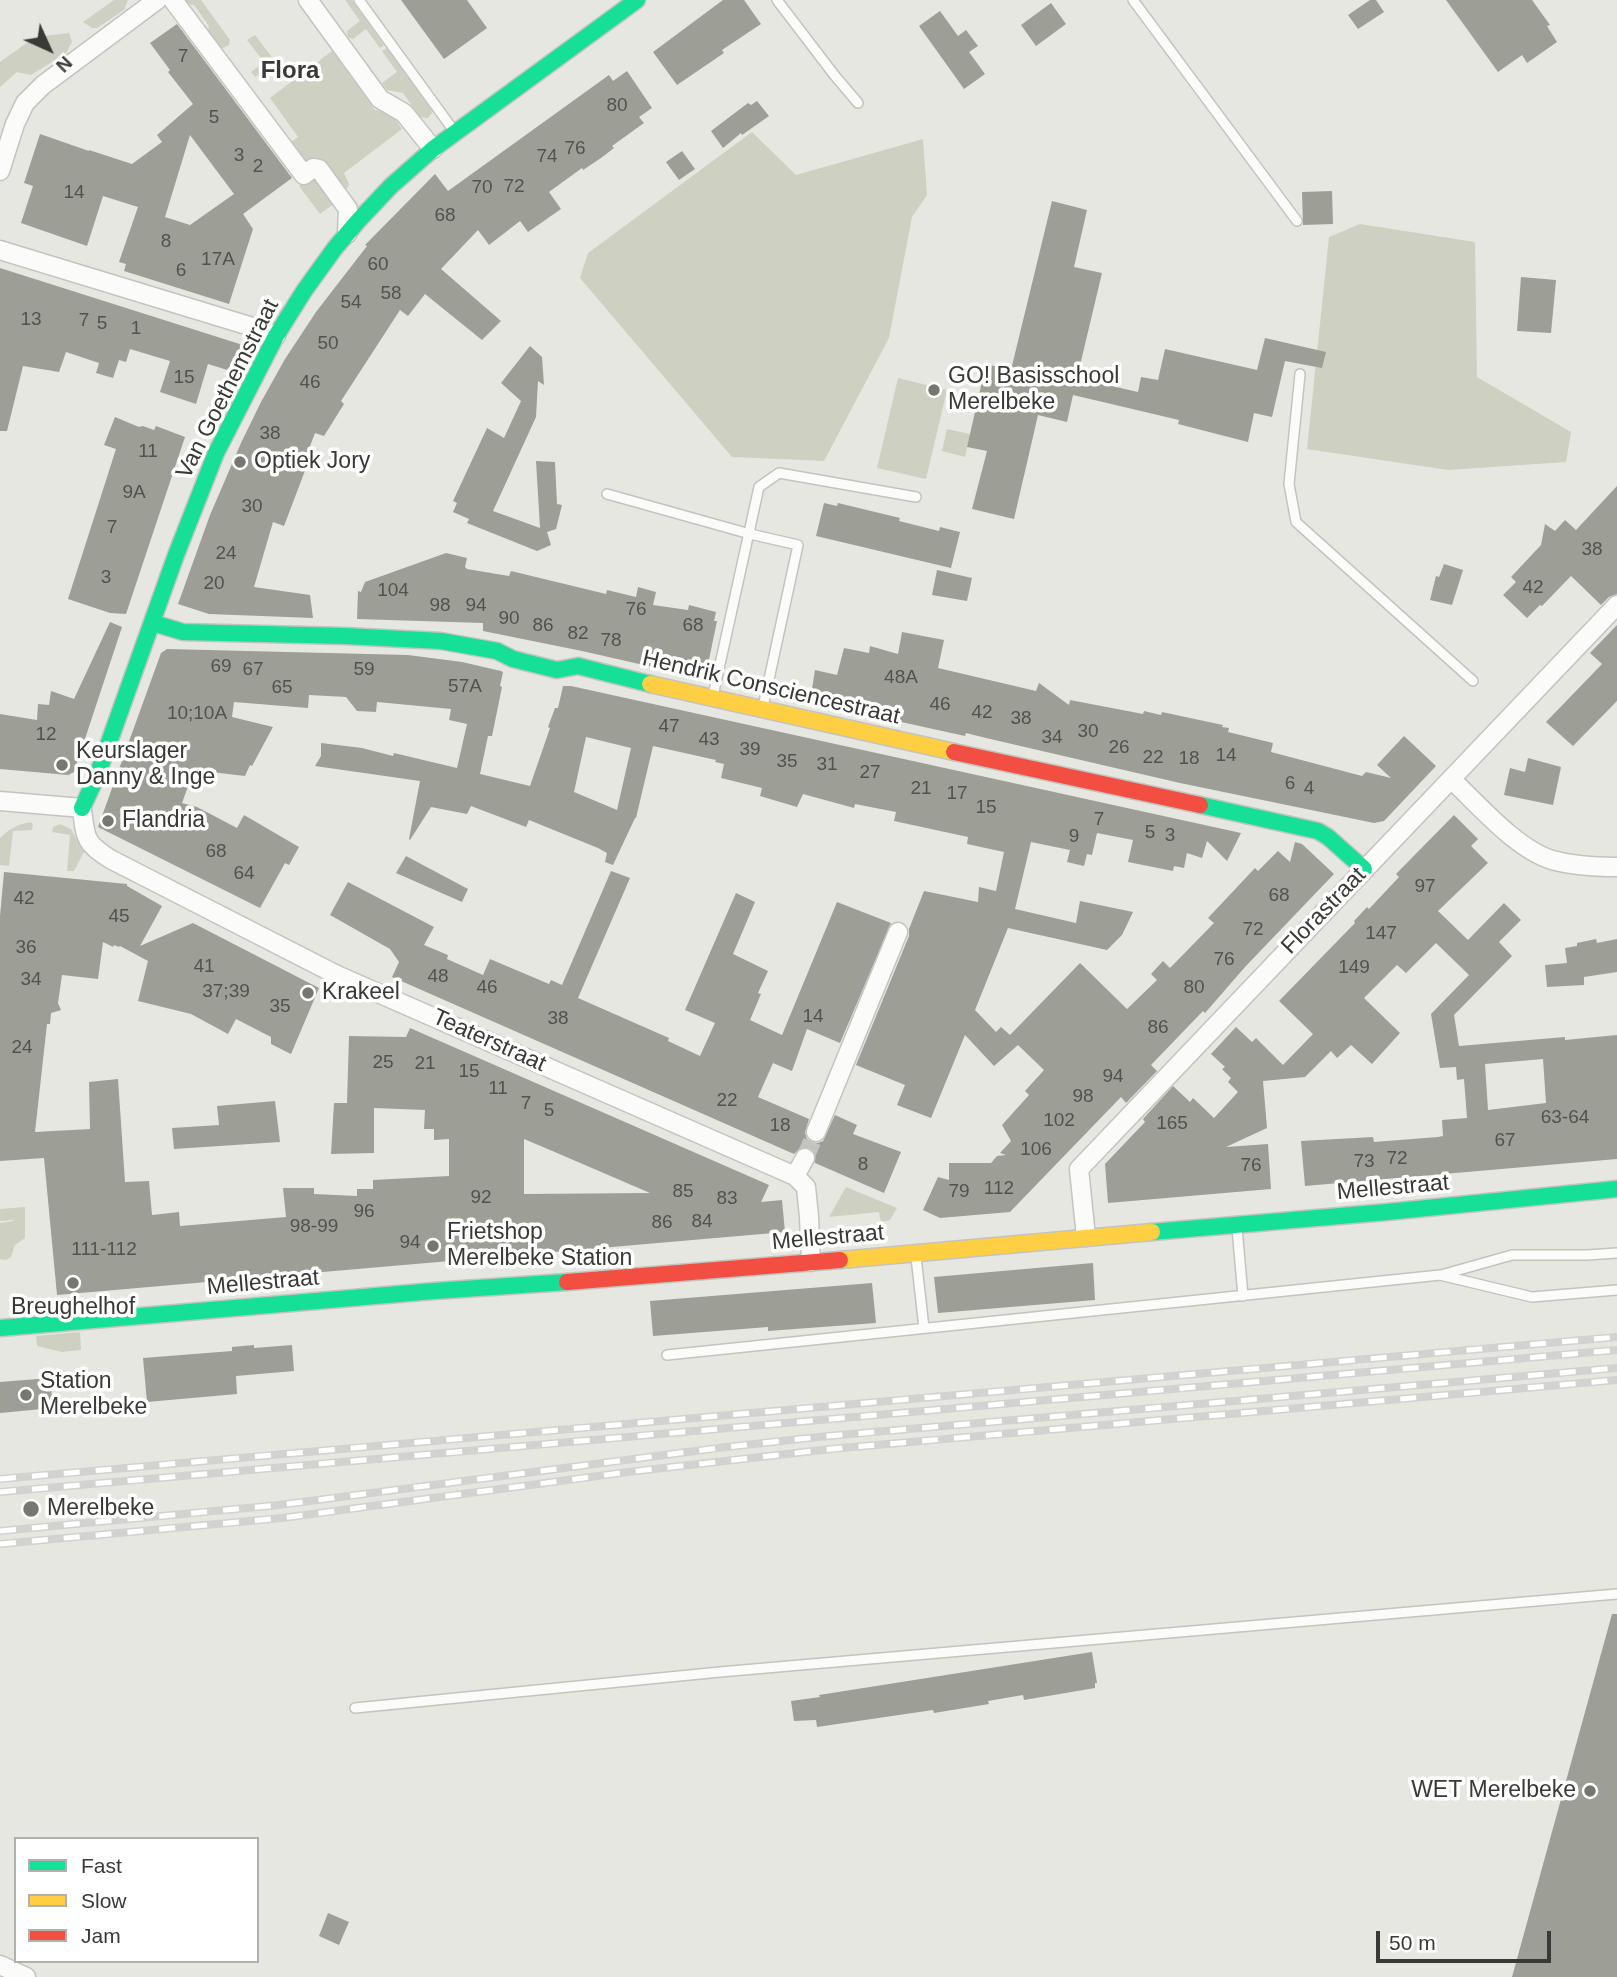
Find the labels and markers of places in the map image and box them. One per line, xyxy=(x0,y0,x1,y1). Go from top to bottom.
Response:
place label: GO! Basisschool Merelbeke xyxy=(948,363,1119,417)
marker: GO! Basisschool Merelbeke xyxy=(926,382,942,398)
place label: Optiek Jory xyxy=(254,448,370,476)
marker: Optiek Jory xyxy=(232,454,248,470)
place label: Keurslager Danny & Inge xyxy=(76,738,215,792)
marker: Keurslager Danny & Inge xyxy=(54,757,70,773)
place label: Flandria xyxy=(122,807,205,835)
marker: Flandria xyxy=(100,813,116,829)
place label: Krakeel xyxy=(322,979,400,1007)
marker: Krakeel xyxy=(300,985,316,1001)
place label: Frietshop Merelbeke Station xyxy=(447,1219,632,1273)
marker: Frietshop Merelbeke Station xyxy=(425,1238,441,1254)
marker: Breughelhof xyxy=(65,1275,81,1291)
place label: Breughelhof xyxy=(11,1294,135,1322)
place label: Station Merelbeke xyxy=(40,1368,147,1422)
marker: Station Merelbeke xyxy=(18,1387,34,1403)
place label: Merelbeke xyxy=(47,1495,154,1523)
marker: Merelbeke xyxy=(21,1499,41,1519)
place label: WET Merelbeke xyxy=(1411,1777,1576,1805)
marker: WET Merelbeke xyxy=(1582,1783,1598,1799)

